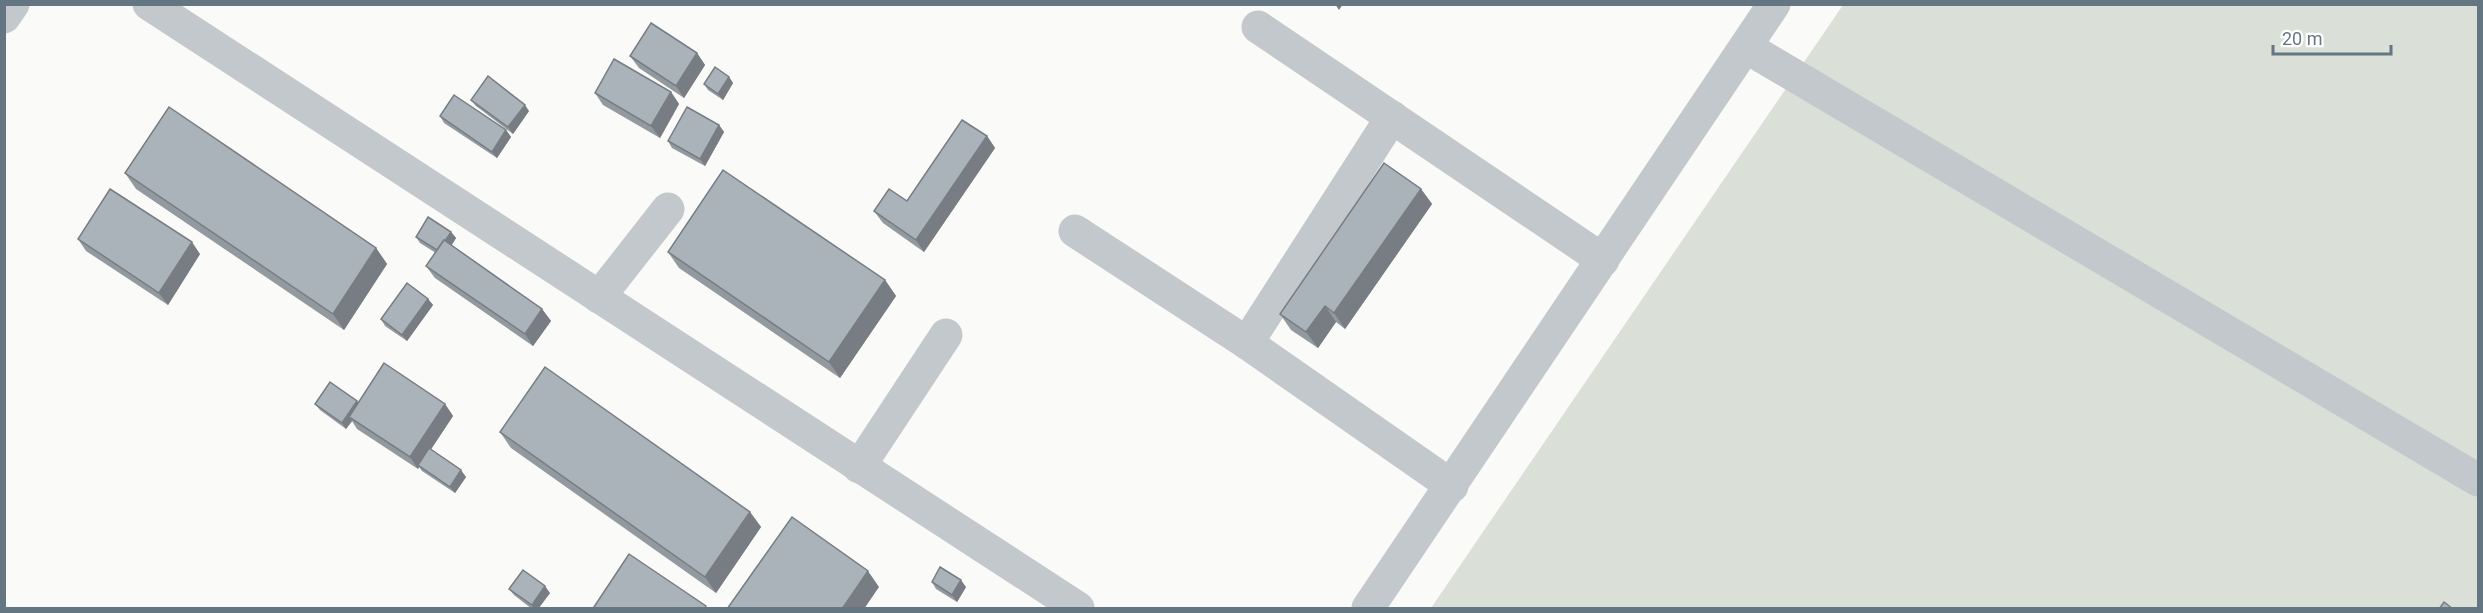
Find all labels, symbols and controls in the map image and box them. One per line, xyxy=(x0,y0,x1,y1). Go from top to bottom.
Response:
scale bar xyxy=(2273,18,2392,56)
text: 20 m xyxy=(2282,28,2322,49)

